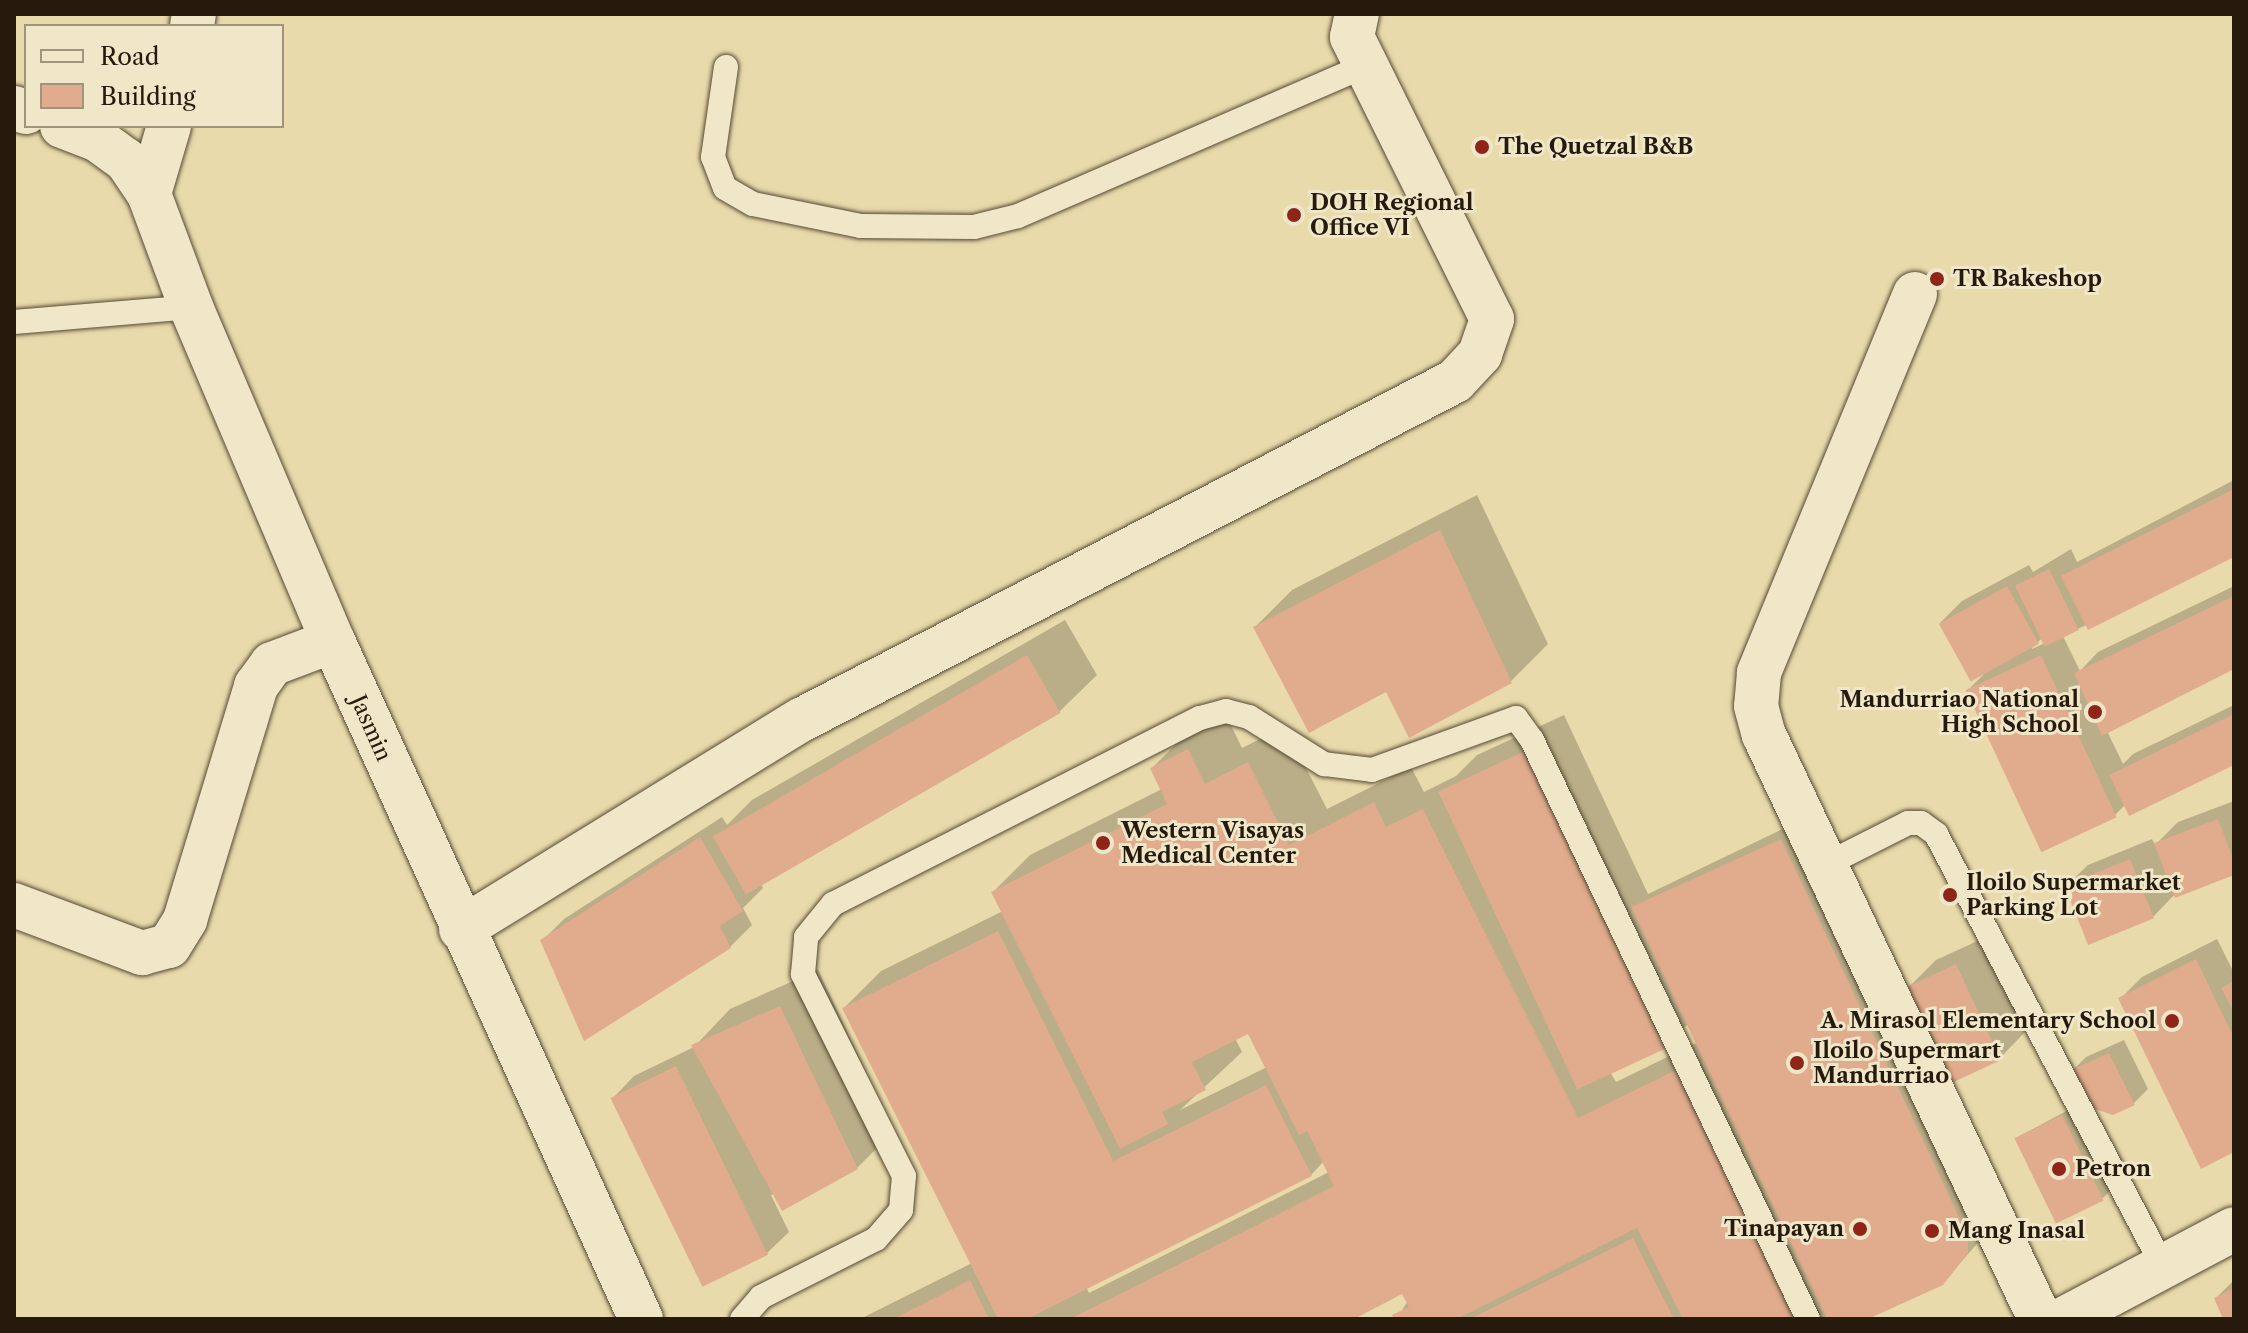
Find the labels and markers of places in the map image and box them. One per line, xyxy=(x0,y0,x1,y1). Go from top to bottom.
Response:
place label: The Quetzal B&B xyxy=(1498,134,1693,160)
marker: The Quetzal B&B xyxy=(1473,138,1491,156)
place label: DOH Regional Office VI xyxy=(1310,189,1473,240)
marker: DOH Regional Office VI xyxy=(1285,206,1303,224)
place label: TR Bakeshop xyxy=(1953,266,2103,292)
marker: TR Bakeshop xyxy=(1928,270,1946,288)
place label: Mandurriao National High School xyxy=(1840,686,2079,738)
marker: Mandurriao National High School xyxy=(2086,703,2104,721)
place label: Western Visayas Medical Center xyxy=(1121,817,1305,868)
marker: Western Visayas Medical Center xyxy=(1092,832,1114,854)
place label: Iloilo Supermarket Parking Lot xyxy=(1966,869,2181,920)
marker: Iloilo Supermarket Parking Lot xyxy=(1941,886,1959,904)
place label: A. Mirasol Elementary School xyxy=(1820,1008,2156,1034)
marker: A. Mirasol Elementary School xyxy=(2163,1012,2181,1030)
place label: Iloilo Supermart Mandurriao xyxy=(1813,1037,2001,1088)
marker: Iloilo Supermart Mandurriao xyxy=(1788,1054,1806,1072)
place label: Petron xyxy=(2075,1156,2151,1182)
marker: Petron xyxy=(2050,1160,2068,1178)
place label: Tinapayan xyxy=(1724,1216,1844,1242)
place label: Mang Inasal xyxy=(1948,1218,2085,1244)
marker: Tinapayan xyxy=(1851,1220,1869,1238)
marker: Mang Inasal xyxy=(1923,1222,1941,1240)

